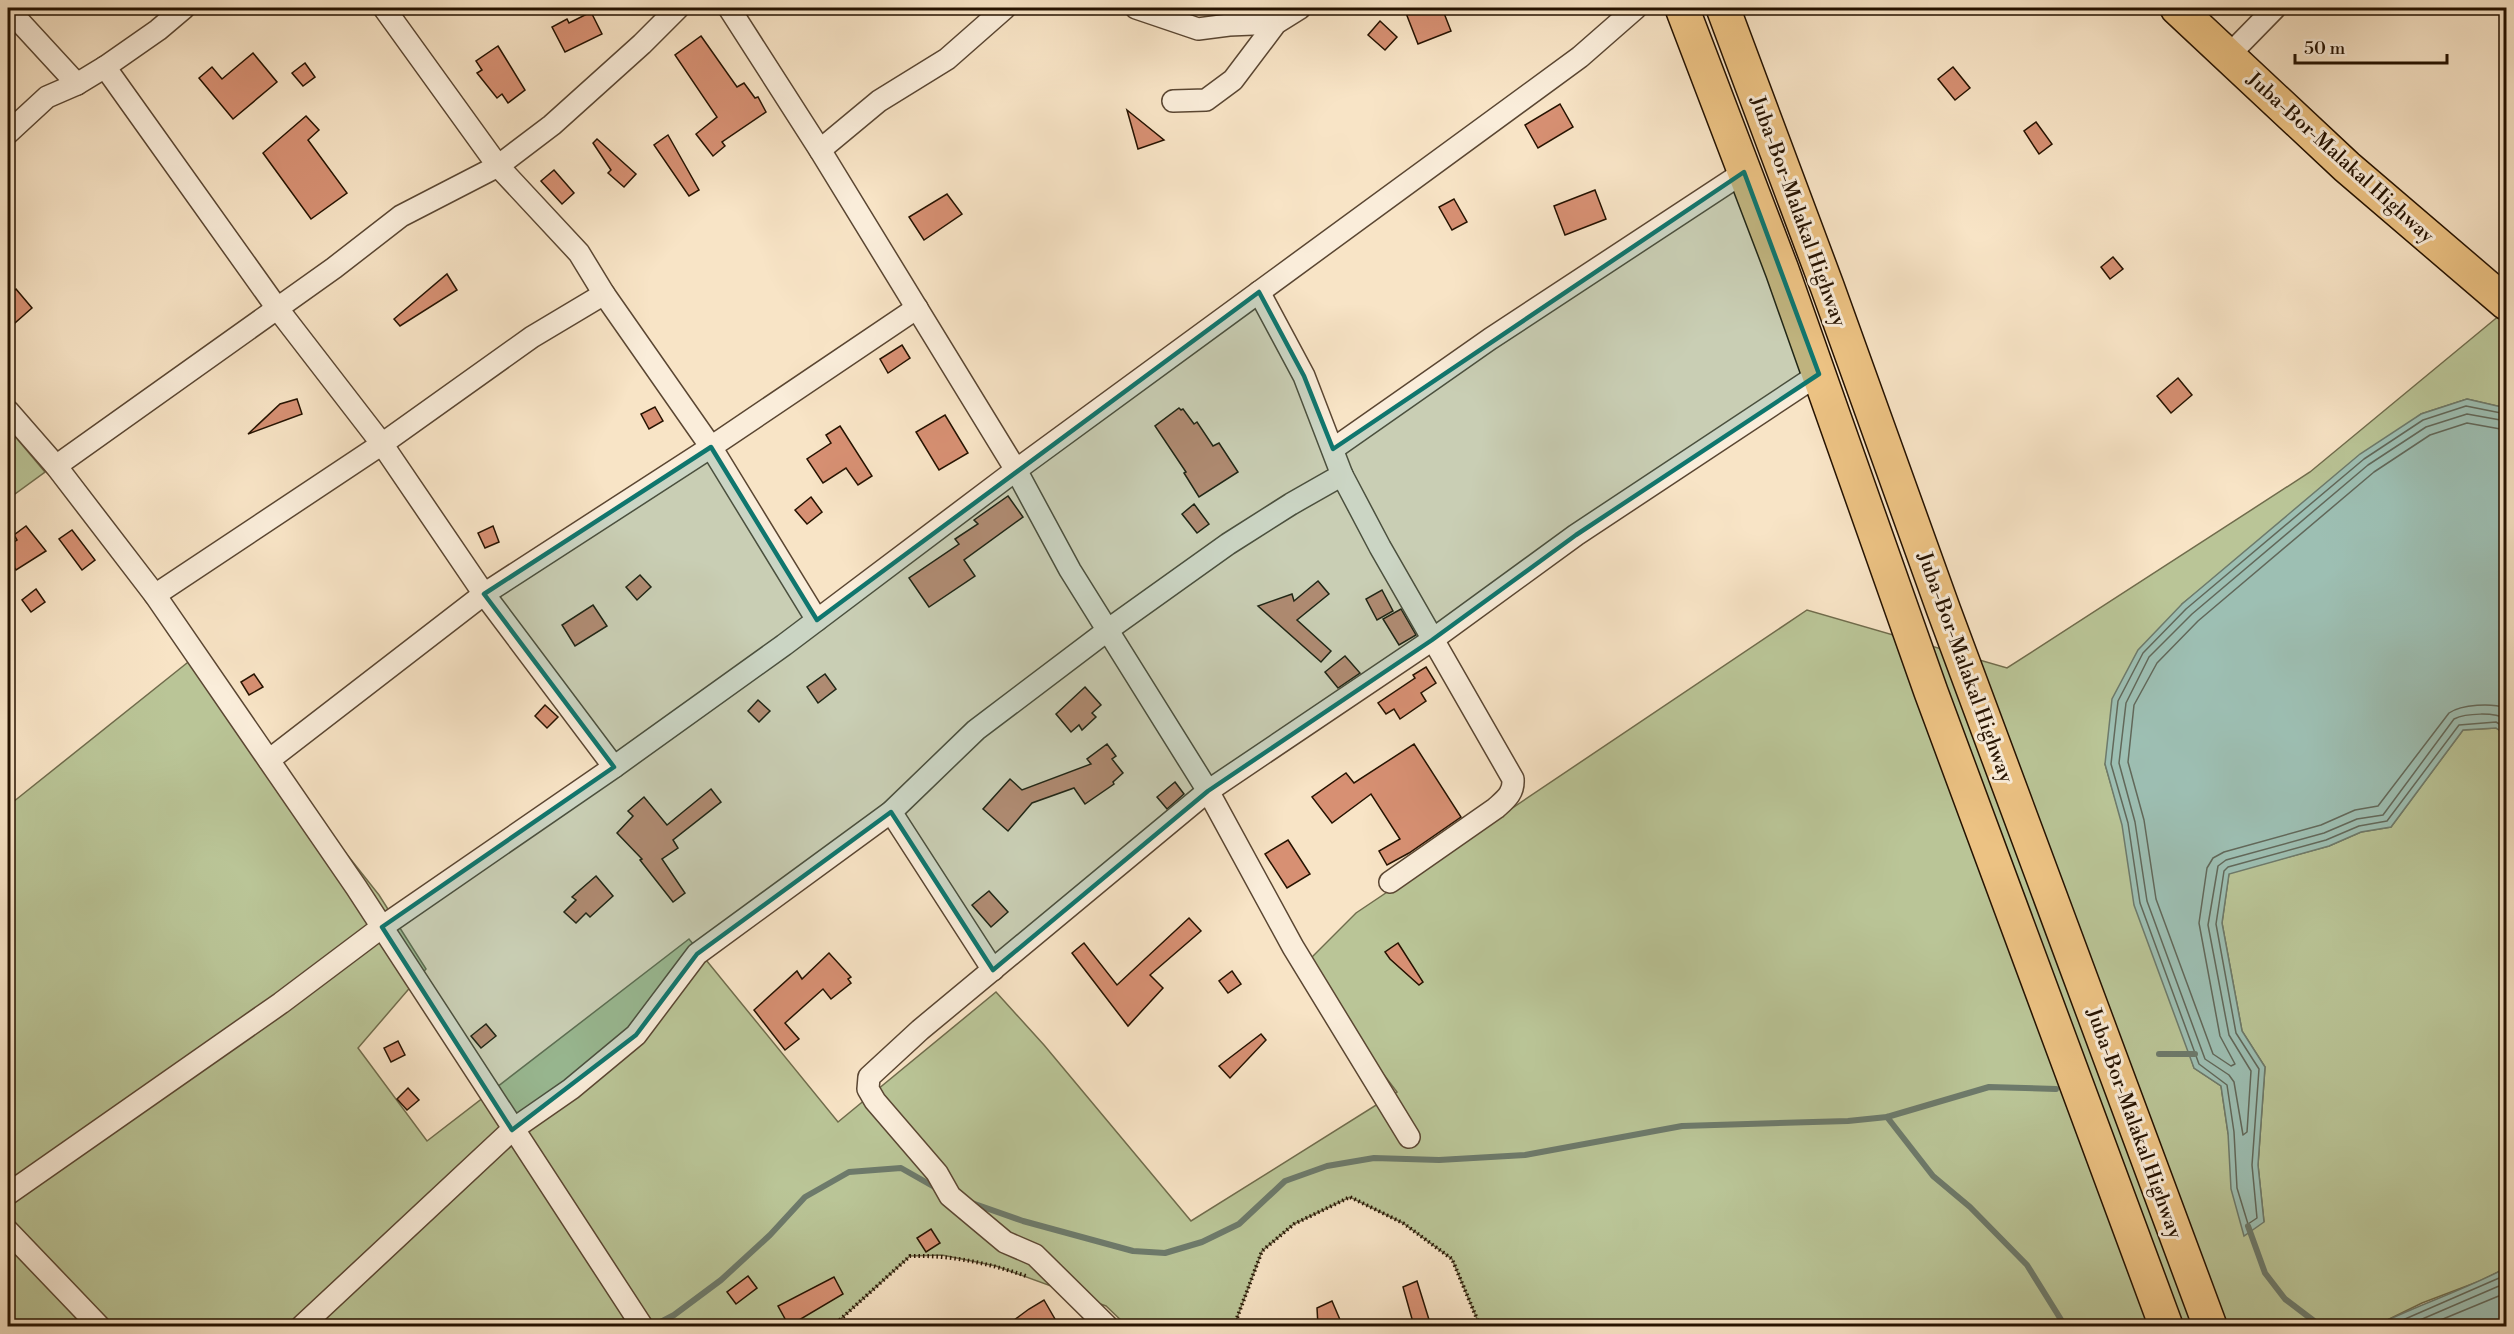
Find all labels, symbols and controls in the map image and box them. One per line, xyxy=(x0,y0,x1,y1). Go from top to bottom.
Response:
scale bar xyxy=(2295,27,2446,65)
text: 50 m xyxy=(2304,37,2346,60)
street label: Juba-Bor-Malakal Highway xyxy=(2240,67,2439,249)
street label: Juba-Bor-Malakal Highway xyxy=(1744,92,1851,330)
street label: Juba-Bor-Malakal Highway xyxy=(1911,548,2018,786)
street label: Juba-Bor-Malakal Highway xyxy=(2080,1004,2187,1242)

